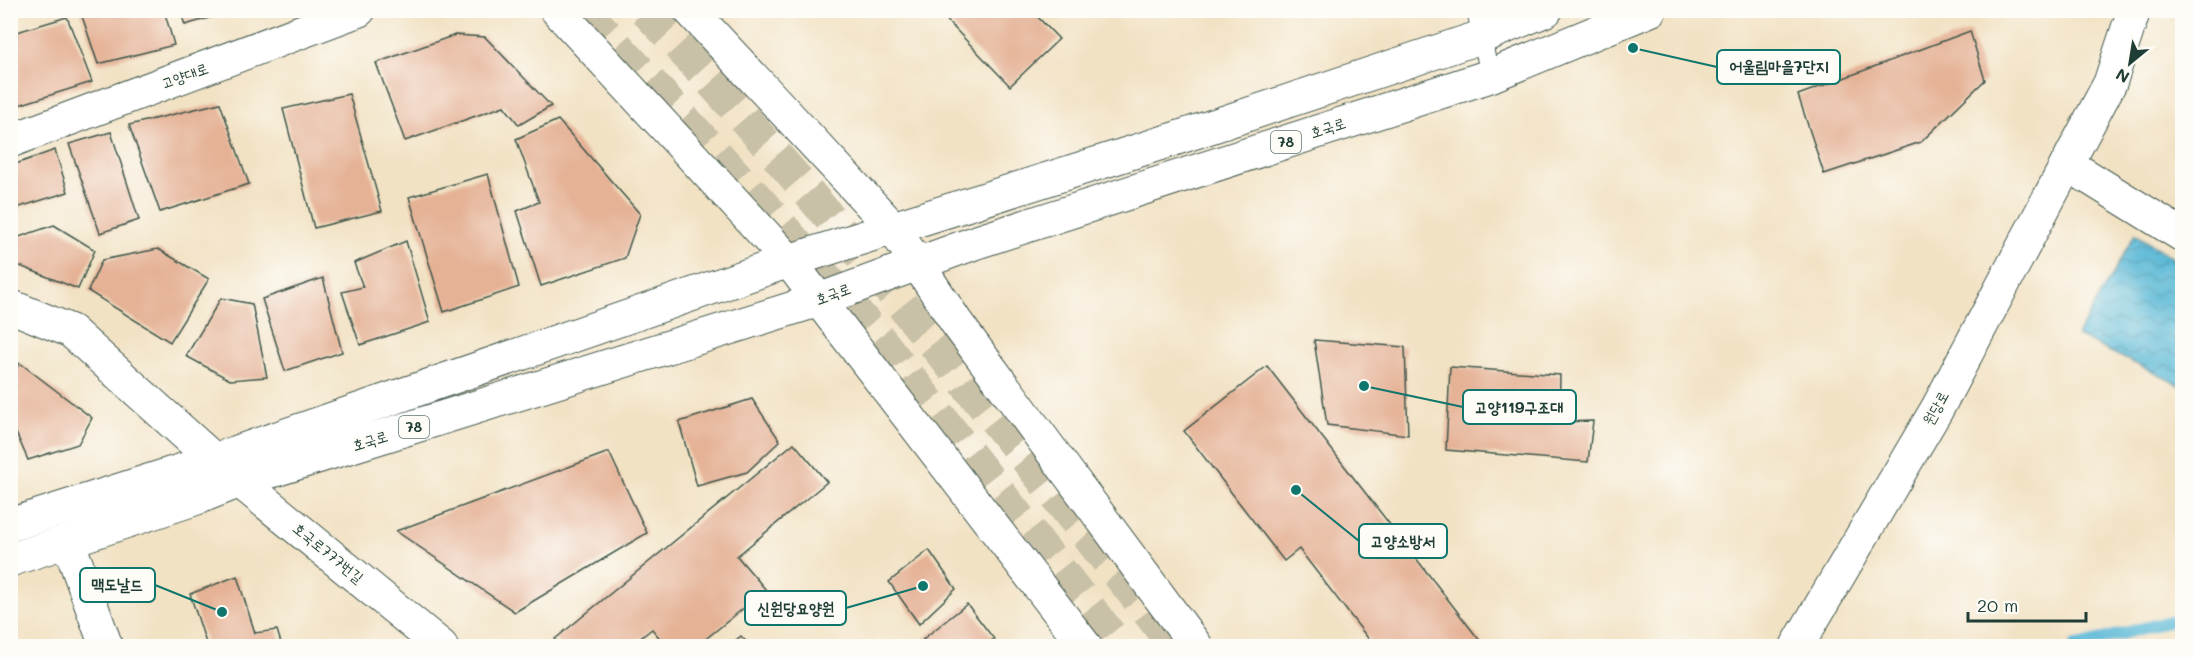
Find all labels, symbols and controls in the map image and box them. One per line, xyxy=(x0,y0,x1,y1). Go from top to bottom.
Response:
north arrow xyxy=(2100,33,2160,93)
callout: 어울림마을7단지 xyxy=(1717,50,1840,84)
text: 어울림마을7단지 xyxy=(1729,55,1829,76)
street label: 고양대로 xyxy=(159,57,211,93)
text: N xyxy=(2112,64,2133,89)
street label: 호국로 xyxy=(1307,112,1348,142)
road number: 78 xyxy=(1271,131,1301,153)
street label: 호국로 xyxy=(812,277,853,309)
street label: 원당로 xyxy=(1918,387,1953,428)
callout: 고양119구조대 xyxy=(1463,390,1576,424)
text: 고양119구조대 xyxy=(1475,396,1563,417)
road number: 78 xyxy=(399,416,429,438)
street label: 호국로 xyxy=(349,425,390,455)
street label: 호국로777번길 xyxy=(289,518,368,587)
callout: 고양소방서 xyxy=(1359,524,1447,558)
text: 고양소방서 xyxy=(1371,530,1435,551)
callout: 맥도날드 xyxy=(80,568,155,602)
text: 맥도날드 xyxy=(91,573,143,594)
scale bar xyxy=(1968,585,2086,623)
callout: 신원당요양원 xyxy=(745,591,846,625)
text: 20 m xyxy=(1977,593,2018,617)
text: 신원당요양원 xyxy=(757,597,835,618)

